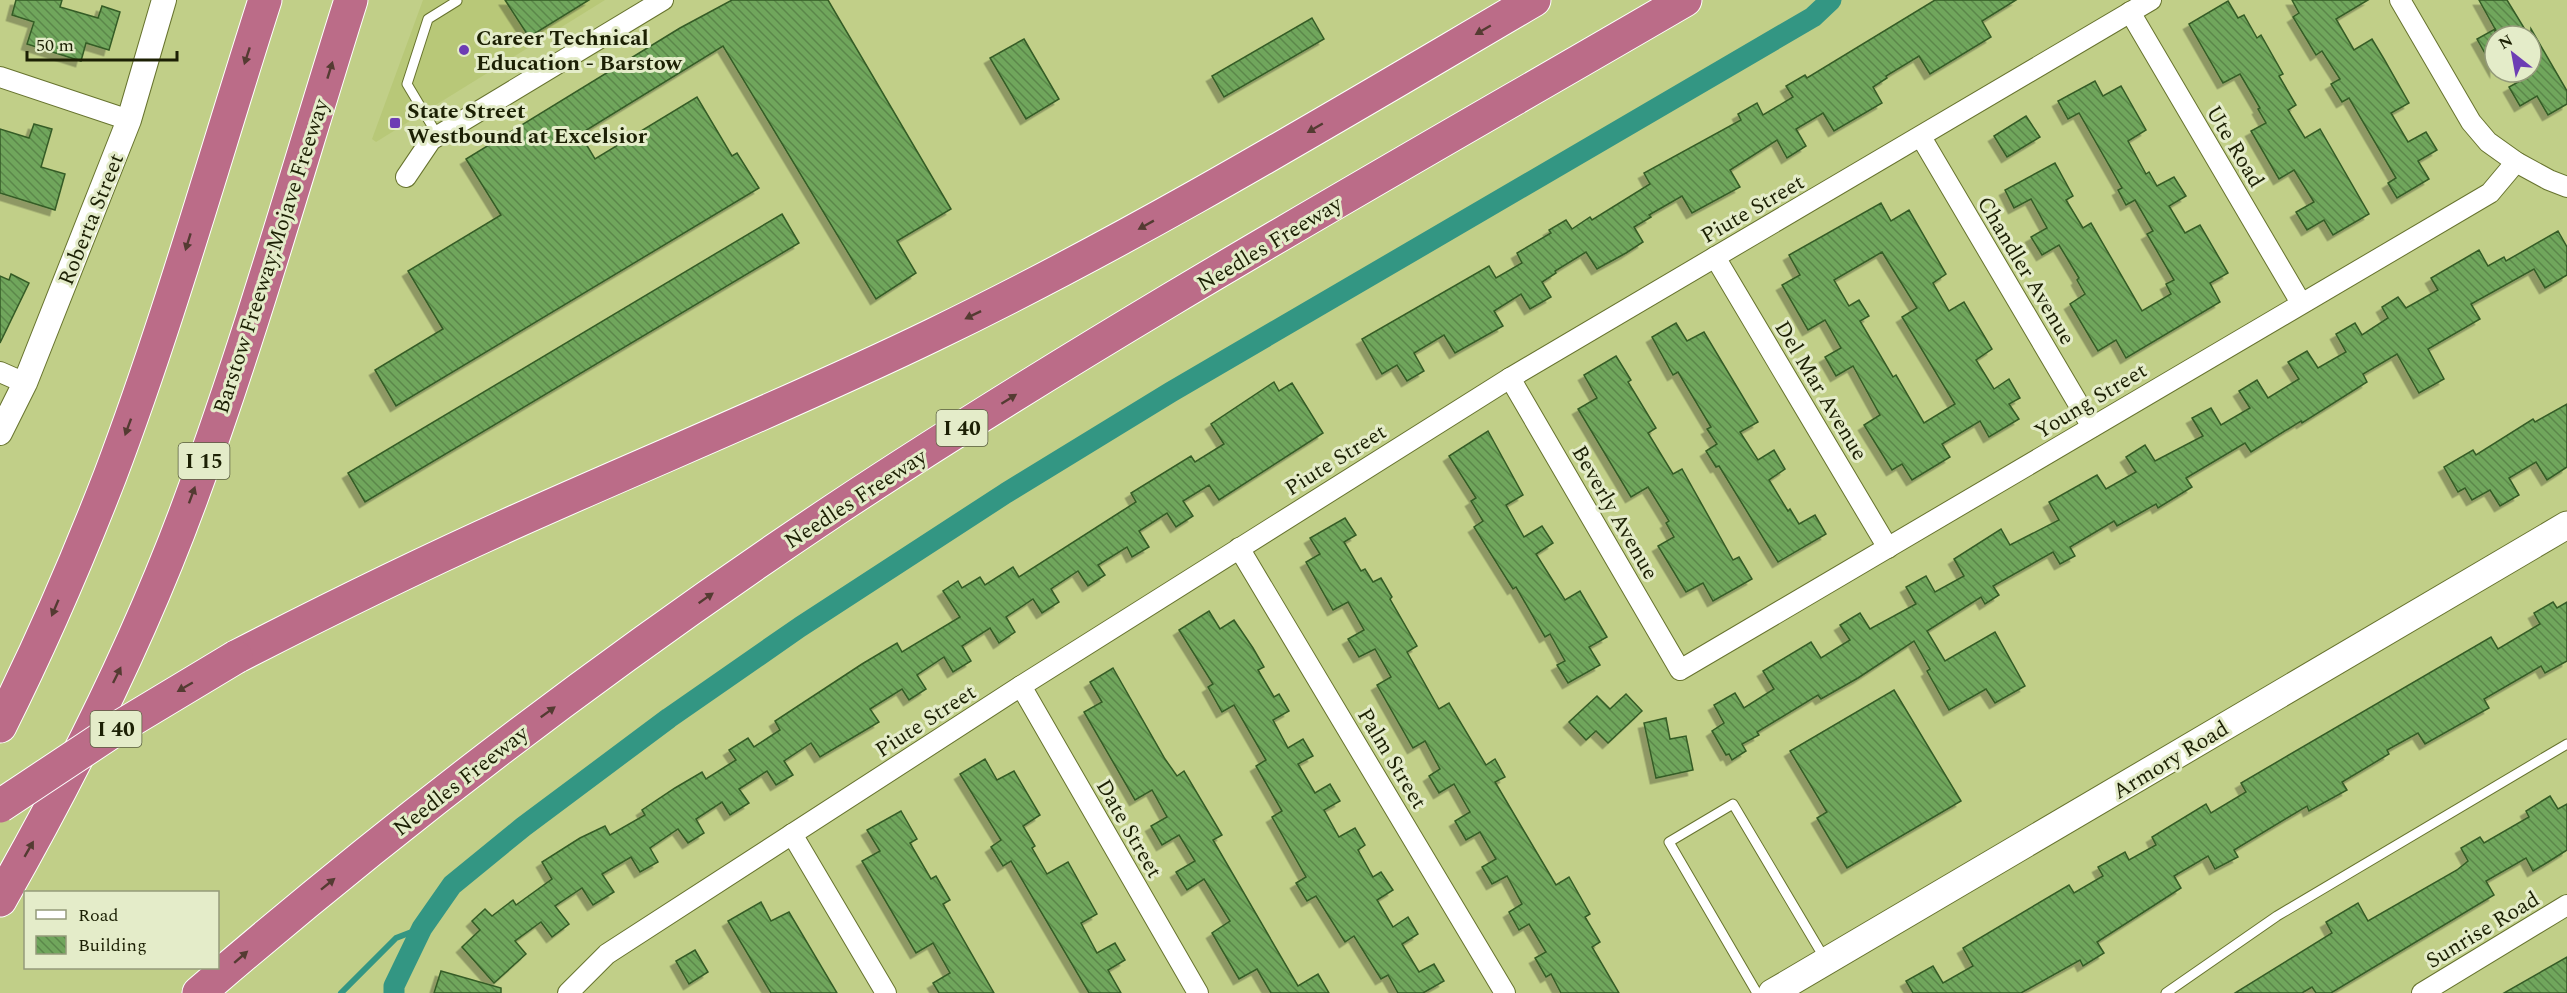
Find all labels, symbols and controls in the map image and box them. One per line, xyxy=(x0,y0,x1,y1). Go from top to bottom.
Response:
place label: Career Technical Education - Barstow xyxy=(476,22,683,80)
scale bar xyxy=(27,24,177,62)
one-way arrow xyxy=(1475,24,1491,35)
north arrow xyxy=(2483,24,2543,84)
text: N xyxy=(2494,28,2518,56)
text: 50 m xyxy=(36,32,74,59)
marker: Career Technical Education - Barstow xyxy=(457,43,471,57)
one-way arrow xyxy=(242,47,251,65)
one-way arrow xyxy=(325,61,335,79)
street label: Barstow Freeway;Mojave Freeway xyxy=(205,93,338,418)
place label: State Street Westbound at Excelsior xyxy=(407,95,648,153)
street label: Ute Road xyxy=(2197,99,2272,194)
marker: State Street Westbound at Excelsior xyxy=(388,116,402,130)
one-way arrow xyxy=(1306,123,1323,133)
street label: Roberta Street xyxy=(50,148,133,291)
street label: Piute Street xyxy=(1695,166,1811,252)
street label: Needles Freeway xyxy=(1191,187,1350,301)
street label: Chandler Avenue xyxy=(1968,190,2083,351)
one-way arrow xyxy=(1137,220,1154,230)
one-way arrow xyxy=(183,233,192,251)
one-way arrow xyxy=(964,310,982,320)
street label: Del Mar Avenue xyxy=(1766,314,1876,467)
street label: Young Street xyxy=(2028,354,2154,448)
one-way arrow xyxy=(1001,394,1017,405)
road number: I 40 xyxy=(936,410,988,446)
street label: Piute Street xyxy=(1278,416,1393,505)
one-way arrow xyxy=(122,418,132,436)
street label: Beverly Avenue xyxy=(1563,439,1667,586)
street label: Needles Freeway xyxy=(778,440,935,558)
road number: I 15 xyxy=(178,443,230,479)
one-way arrow xyxy=(188,486,198,504)
one-way arrow xyxy=(698,593,714,604)
one-way arrow xyxy=(51,600,60,617)
one-way arrow xyxy=(112,666,122,683)
street label: Piute Street xyxy=(869,676,983,766)
one-way arrow xyxy=(177,681,193,692)
street label: Palm Street xyxy=(1349,702,1435,816)
one-way arrow xyxy=(539,706,555,718)
road number: I 40 xyxy=(90,711,142,747)
street label: Armory Road xyxy=(2106,713,2235,808)
street label: Needles Freeway xyxy=(386,717,537,845)
street label: Date Street xyxy=(1087,773,1170,885)
one-way arrow xyxy=(24,840,34,857)
one-way arrow xyxy=(320,878,335,891)
street label: Sunrise Road xyxy=(2420,883,2546,977)
legend xyxy=(24,891,219,969)
text: Road xyxy=(78,902,119,929)
text: Building xyxy=(78,932,147,959)
one-way arrow xyxy=(233,951,248,964)

